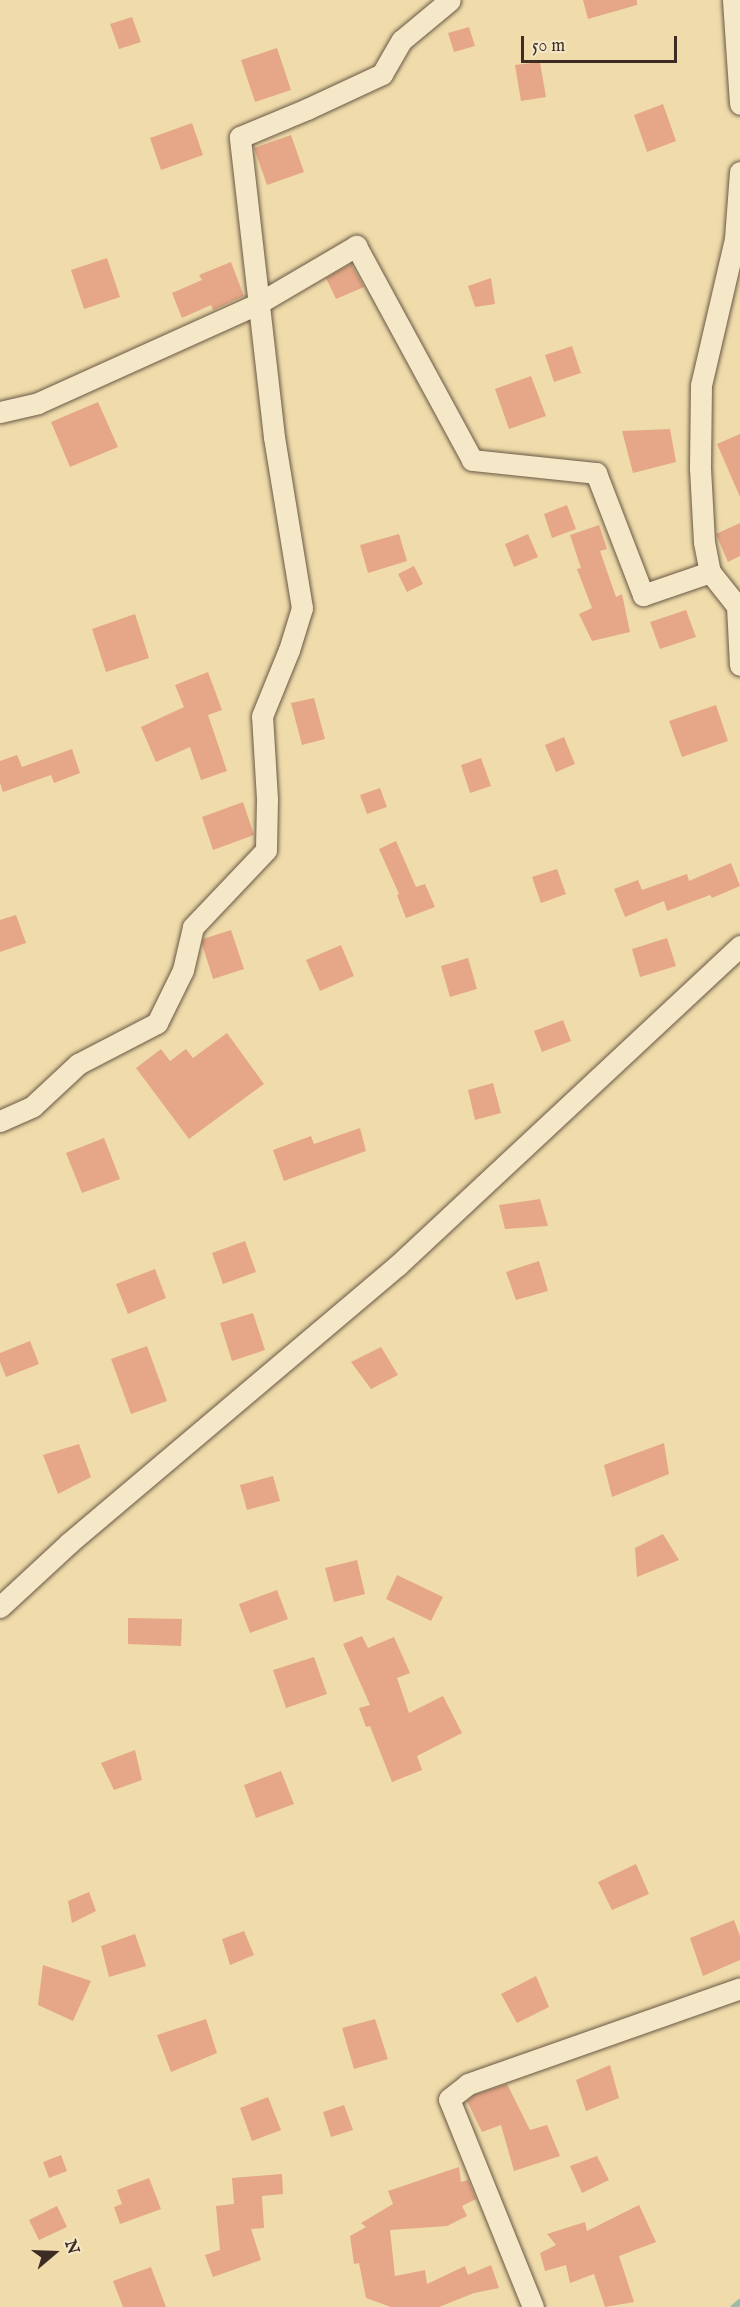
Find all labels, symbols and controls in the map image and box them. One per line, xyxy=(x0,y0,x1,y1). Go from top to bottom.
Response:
scale bar xyxy=(524,24,680,62)
text: 50 m xyxy=(532,35,565,58)
north arrow xyxy=(24,2223,84,2283)
text: N xyxy=(59,2237,83,2257)

